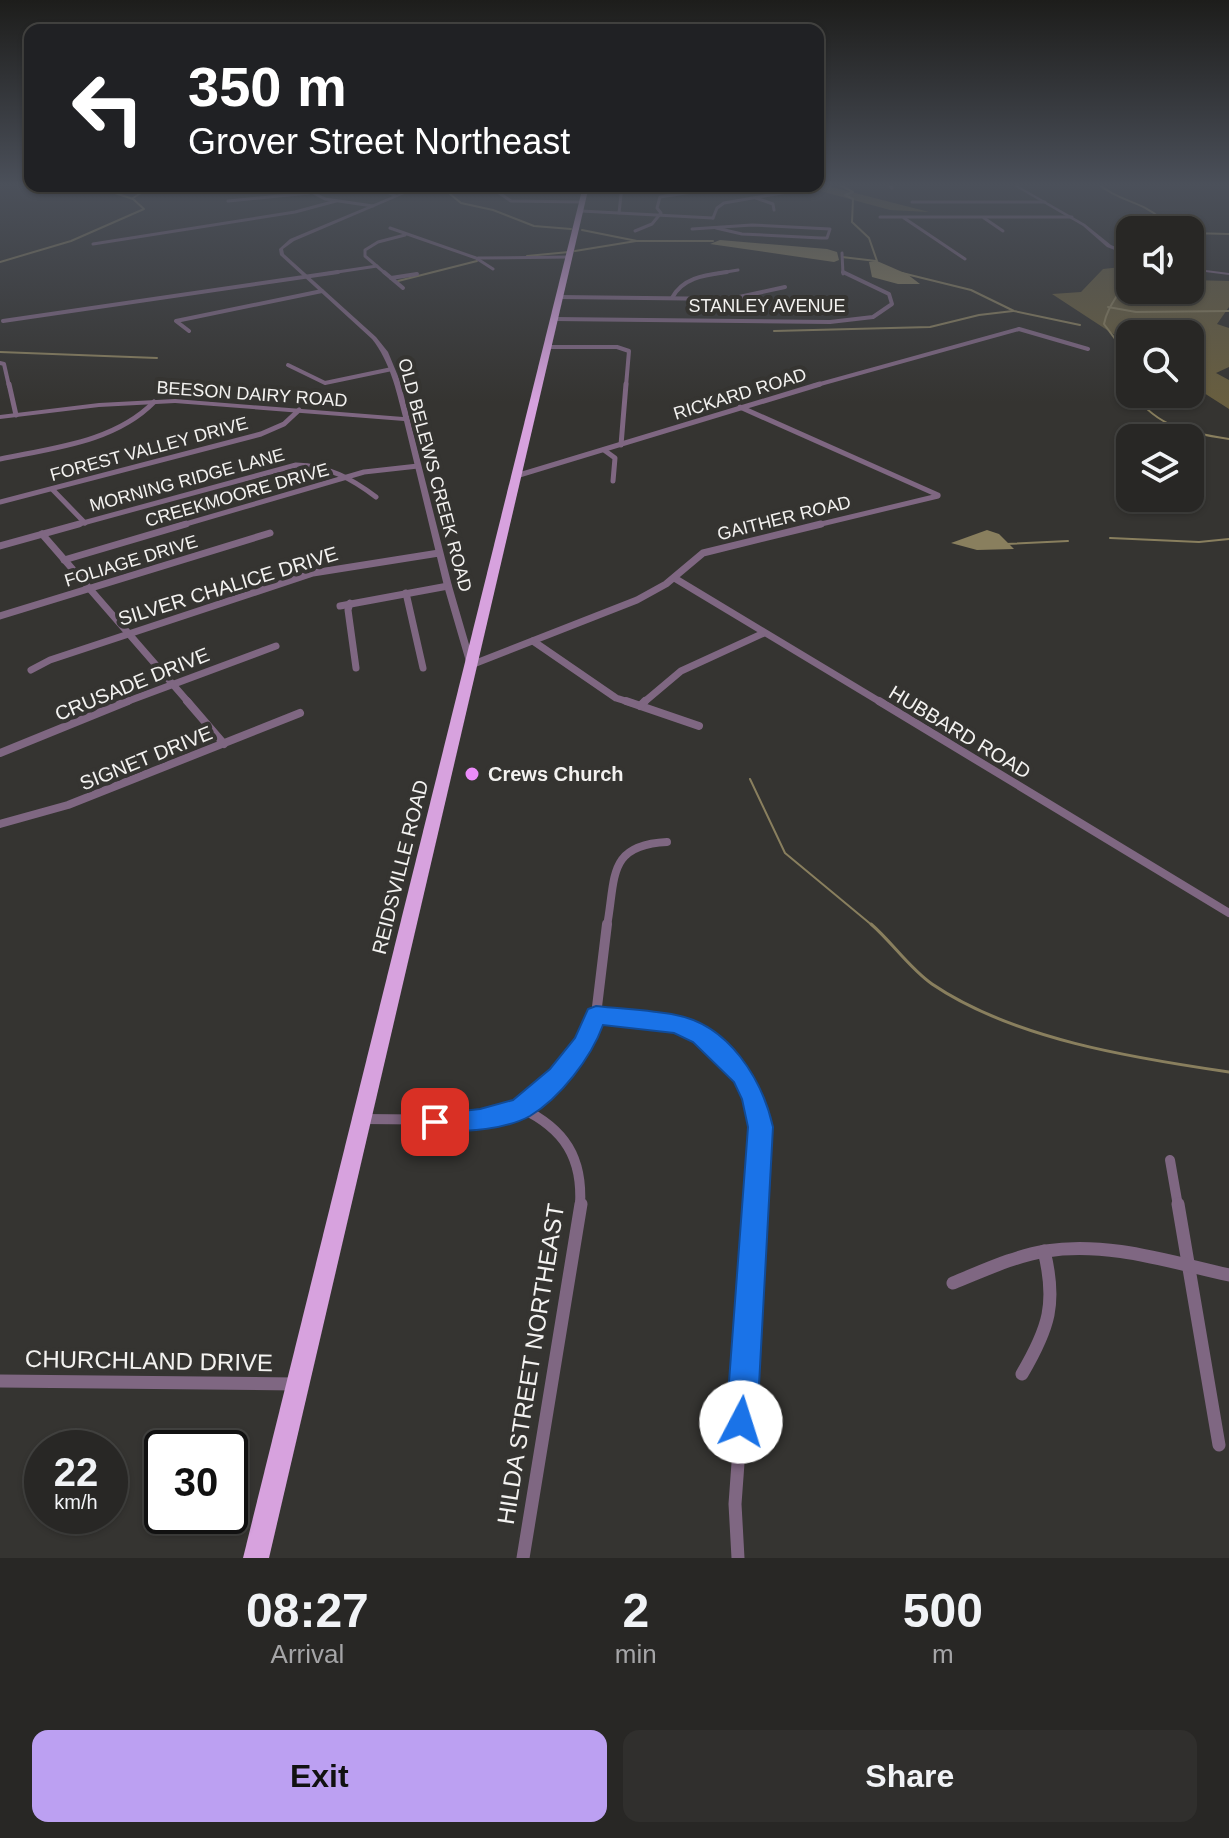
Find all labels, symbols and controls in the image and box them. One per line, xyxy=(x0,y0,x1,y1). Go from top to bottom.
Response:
text: 350 m xyxy=(188,55,347,118)
icon: left xyxy=(56,56,160,160)
text: Grover Street Northeast xyxy=(188,121,570,162)
map controls xyxy=(1116,216,1204,512)
button: sound xyxy=(1116,216,1204,304)
street label: STANLEY AVENUE xyxy=(688,296,846,316)
button: search xyxy=(1116,320,1204,408)
street label: OLD BELEWS CREEK ROAD xyxy=(394,356,476,594)
street label: RICKARD ROAD xyxy=(671,364,809,424)
street label: BEESON DAIRY ROAD xyxy=(156,377,348,411)
street label: FOREST VALLEY DRIVE xyxy=(48,413,250,485)
button: layers xyxy=(1116,424,1204,512)
street label: MORNING RIDGE LANE xyxy=(87,444,287,516)
street label: CREEKMOORE DRIVE xyxy=(143,459,331,531)
street label: GAITHER ROAD xyxy=(715,492,853,544)
street label: FOLIAGE DRIVE xyxy=(62,531,200,591)
street label: SILVER CHALICE DRIVE xyxy=(115,542,341,630)
street label: CRUSADE DRIVE xyxy=(52,643,212,725)
street label: HUBBARD ROAD xyxy=(885,681,1035,783)
street label: SIGNET DRIVE xyxy=(77,721,215,795)
place label: Crews Church xyxy=(488,763,624,785)
marker: Crews Church xyxy=(463,765,481,783)
street label: REIDSVILLE ROAD xyxy=(368,778,432,956)
pin xyxy=(401,1088,469,1156)
icon: arrive xyxy=(413,1100,457,1144)
street label: HILDA STREET NORTHEAST xyxy=(492,1201,569,1526)
street label: CHURCHLAND DRIVE xyxy=(25,1345,273,1376)
position arrow xyxy=(699,1380,783,1464)
speed limit sign: 30 xyxy=(144,1430,248,1534)
text: 22 xyxy=(54,1450,98,1494)
text: km/h xyxy=(54,1491,98,1513)
text: 08:27 xyxy=(246,1584,369,1637)
text: 2 xyxy=(622,1584,649,1637)
text: 500 xyxy=(903,1584,983,1637)
text: Arrival xyxy=(271,1639,344,1669)
text: min xyxy=(615,1639,657,1669)
text: m xyxy=(932,1639,954,1669)
button: Exit xyxy=(32,1730,607,1822)
button: Share xyxy=(623,1730,1197,1822)

